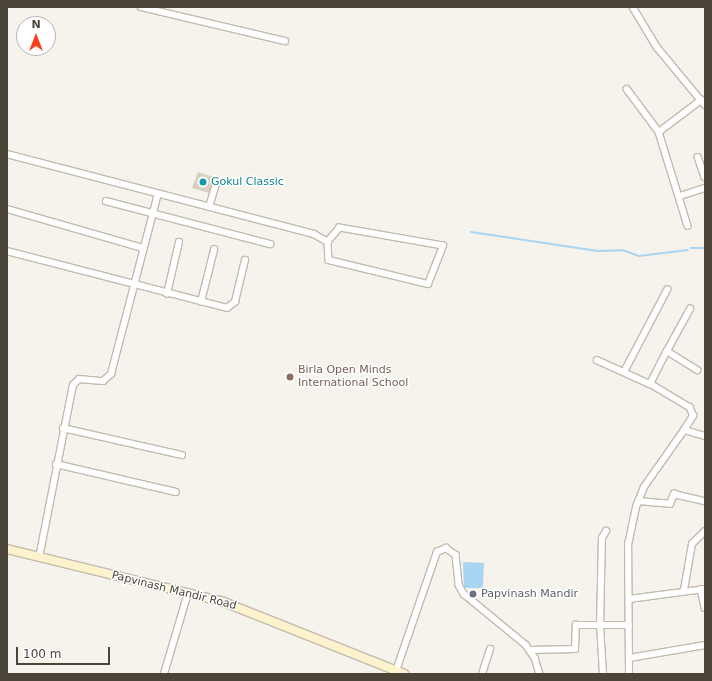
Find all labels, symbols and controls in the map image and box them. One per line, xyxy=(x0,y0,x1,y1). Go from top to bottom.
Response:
north arrow xyxy=(16,16,56,56)
text: N xyxy=(31,18,41,31)
place label: Gokul Classic xyxy=(211,175,284,189)
marker: Gokul Classic xyxy=(198,177,208,187)
place label: Birla Open Minds International School xyxy=(298,364,408,390)
marker: Birla Open Minds International School xyxy=(285,372,295,382)
street label: Papvinash Mandir Road xyxy=(110,569,238,613)
place label: Papvinash Mandir xyxy=(481,587,578,601)
marker: Papvinash Mandir xyxy=(468,589,478,599)
scale bar xyxy=(18,639,112,665)
text: 100 m xyxy=(23,647,61,661)

